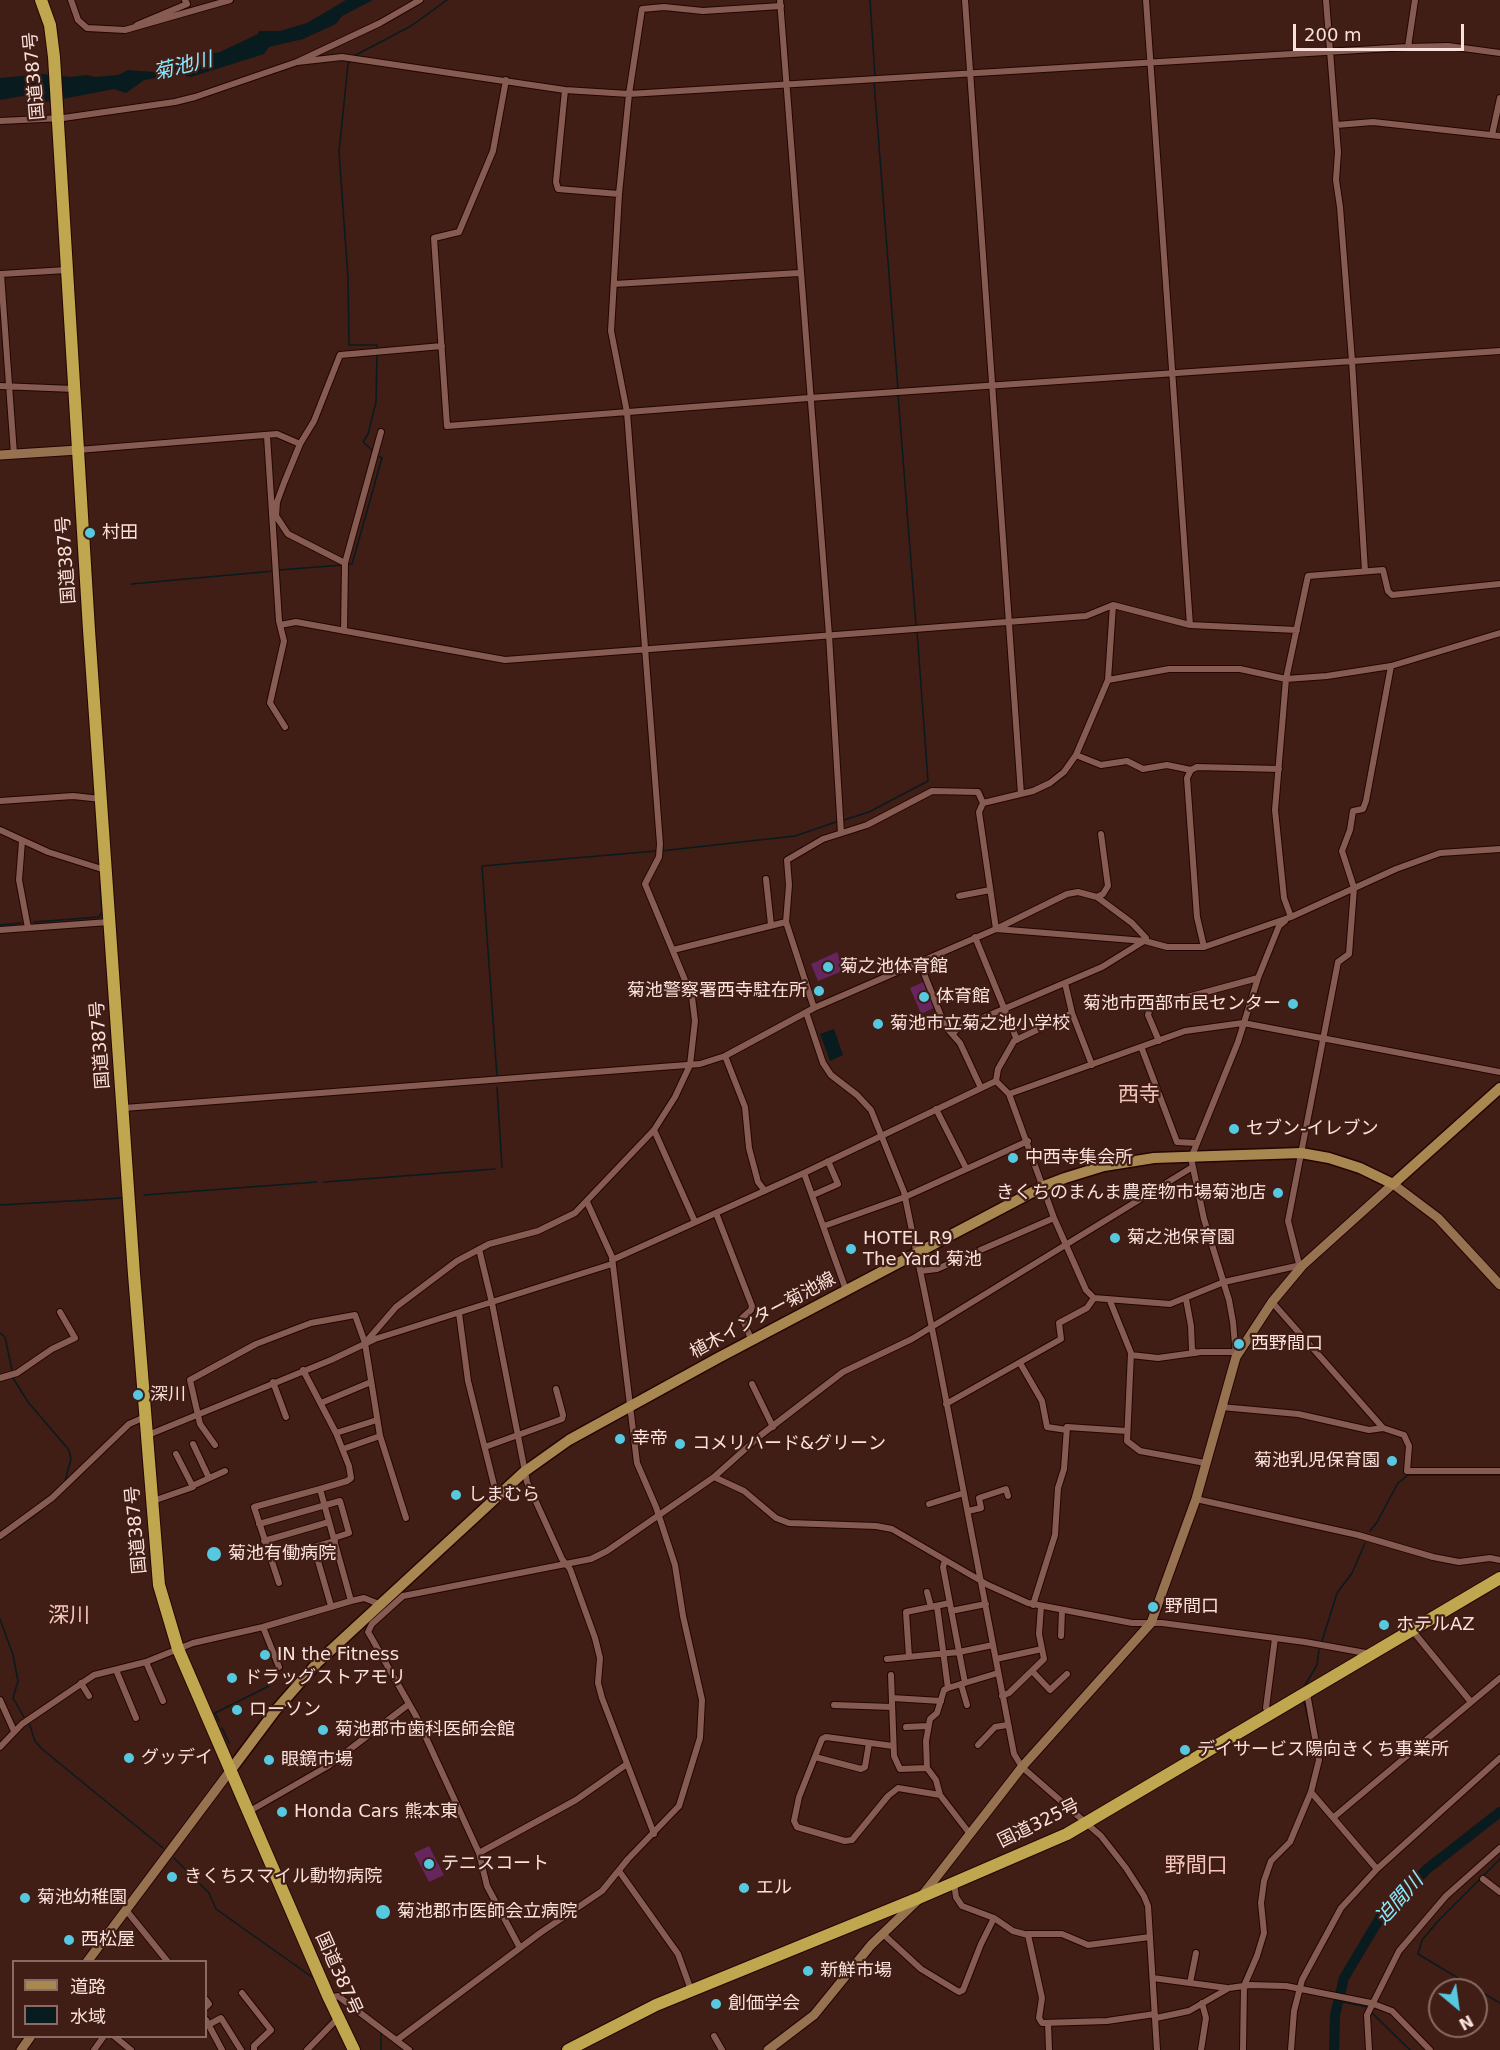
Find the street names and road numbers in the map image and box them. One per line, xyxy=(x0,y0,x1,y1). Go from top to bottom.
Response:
street label: 国道387号 xyxy=(20,31,50,121)
street label: 国道387号 xyxy=(53,515,81,605)
street label: 国道387号 xyxy=(87,1000,115,1090)
street label: 植木インター菊池線 xyxy=(686,1268,840,1364)
street label: 国道387号 xyxy=(122,1485,152,1575)
street label: 国道325号 xyxy=(995,1795,1083,1853)
street label: 国道387号 xyxy=(310,1929,366,2019)

